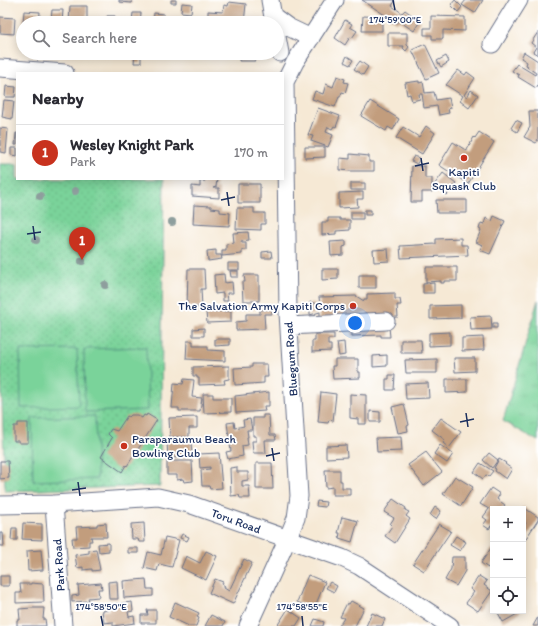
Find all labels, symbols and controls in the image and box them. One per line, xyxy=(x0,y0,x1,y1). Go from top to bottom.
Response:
text: 174°59'00"E xyxy=(369,13,422,26)
search box xyxy=(16,16,284,60)
icon: search xyxy=(30,27,52,49)
text: Search here xyxy=(62,29,137,47)
text: Nearby xyxy=(32,88,84,108)
text: Wesley Knight Park xyxy=(70,136,194,154)
text: 1 xyxy=(42,145,48,160)
text: 170 m xyxy=(234,145,268,160)
marker: Kapiti Squash Club xyxy=(459,153,469,163)
text: Park xyxy=(70,154,96,169)
place label: Kapiti Squash Club xyxy=(432,165,496,193)
pin: 1 xyxy=(69,227,95,260)
place label: The Salvation Army Kapiti Corps xyxy=(178,299,345,313)
marker: The Salvation Army Kapiti Corps xyxy=(348,301,358,311)
your location xyxy=(345,313,365,333)
street label: Bluegum Road xyxy=(281,321,301,397)
place label: Paraparaumu Beach Bowling Club xyxy=(132,432,236,460)
marker: Paraparaumu Beach Bowling Club xyxy=(119,441,129,451)
street label: Toru Road xyxy=(209,506,263,537)
map controls xyxy=(490,506,526,614)
button: + xyxy=(490,506,526,542)
street label: Park Road xyxy=(50,538,68,592)
button: − xyxy=(490,542,526,578)
button: locate xyxy=(490,578,526,614)
text: 174°58'50"E xyxy=(75,600,127,613)
text: 174°58'55"E xyxy=(277,600,328,613)

